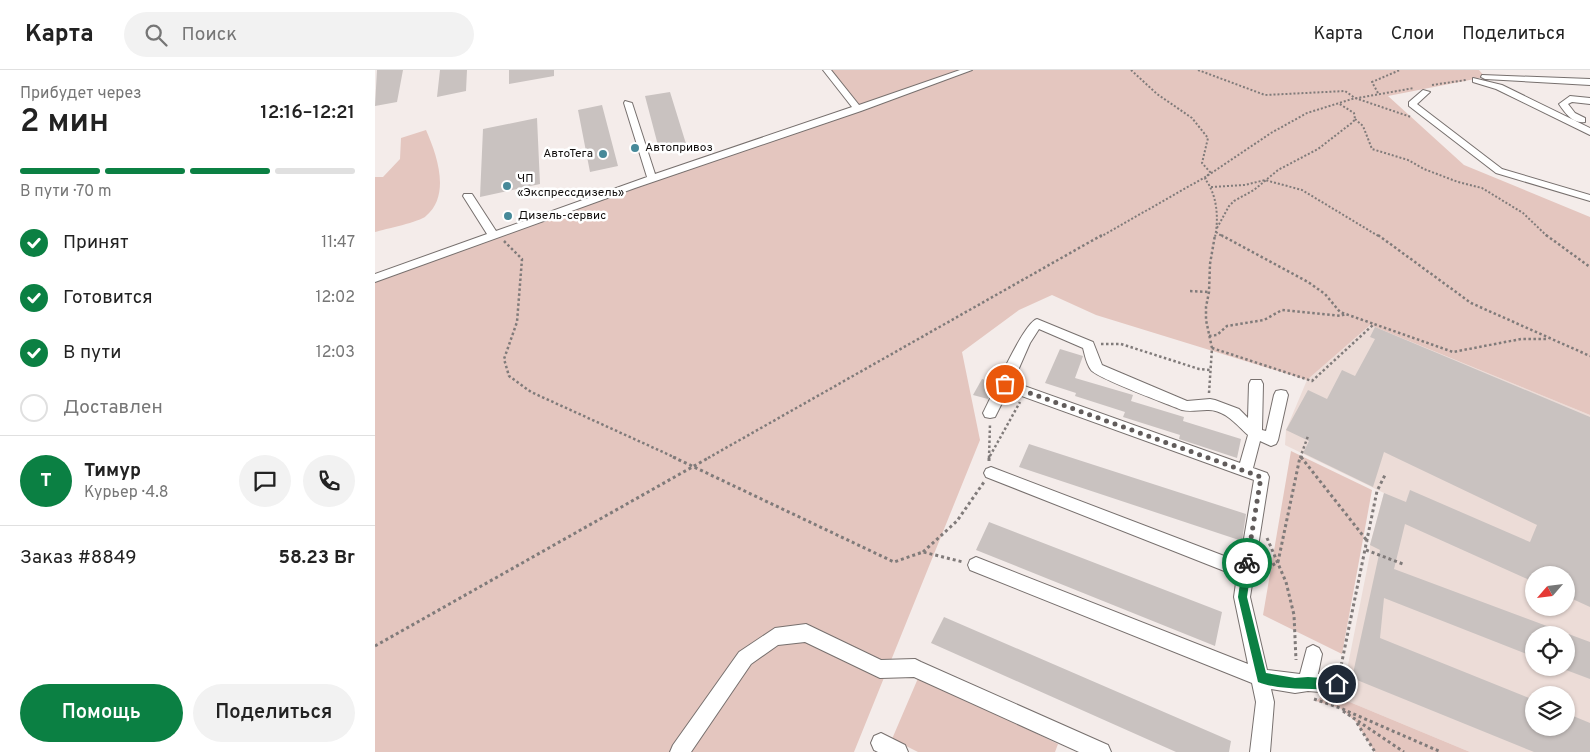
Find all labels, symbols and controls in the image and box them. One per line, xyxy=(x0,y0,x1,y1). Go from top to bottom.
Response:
search box xyxy=(124,12,474,57)
text: Карта xyxy=(25,20,94,50)
icon: search xyxy=(142,21,170,49)
text: Поиск xyxy=(182,23,237,47)
text: Карта xyxy=(1313,23,1363,46)
text: Слои xyxy=(1391,23,1434,46)
text: Поделиться xyxy=(1462,23,1565,46)
text: Прибудет через xyxy=(20,84,142,104)
text: 12:16–12:21 xyxy=(260,101,355,125)
text: 2 мин xyxy=(20,103,109,143)
place label: Автопривоз xyxy=(645,140,713,156)
marker: Автопривоз xyxy=(629,142,641,154)
place label: АвтоТега xyxy=(543,146,593,162)
marker: АвтоТега xyxy=(597,148,609,160)
place label: ЧП «Экспрессдизель» xyxy=(517,171,624,201)
marker: ЧП «Экспрессдизель» xyxy=(501,180,513,192)
text: В пути · 70 m xyxy=(20,182,112,202)
place label: Дизель-сервис xyxy=(518,208,606,224)
marker: Дизель-сервис xyxy=(502,210,514,222)
icon: check xyxy=(20,229,48,257)
text: Принят xyxy=(63,231,129,255)
text: 11:47 xyxy=(321,233,355,253)
icon: check xyxy=(20,284,48,312)
text: Готовится xyxy=(63,286,153,310)
text: 12:02 xyxy=(316,288,355,308)
icon: check xyxy=(20,339,48,367)
text: В пути xyxy=(63,341,121,365)
text: 12:03 xyxy=(316,343,355,363)
pin xyxy=(984,363,1026,405)
icon: bag xyxy=(991,370,1019,398)
text: Доставлен xyxy=(63,396,163,420)
button: chat xyxy=(239,455,291,507)
button: phone xyxy=(303,455,355,507)
text: Тимур xyxy=(84,459,141,483)
text: Т xyxy=(40,469,52,493)
text: Курьер · 4.8 xyxy=(84,483,169,503)
courier xyxy=(1222,538,1272,588)
text: Заказ #8849 xyxy=(20,546,137,570)
text: 58.23 Br xyxy=(278,546,355,570)
icon: bike xyxy=(1233,549,1261,577)
north arrow xyxy=(1525,566,1575,616)
map controls xyxy=(1525,566,1575,736)
button: locate xyxy=(1525,626,1575,676)
pin xyxy=(1316,663,1358,705)
icon: home xyxy=(1323,670,1351,698)
button: Помощь xyxy=(20,684,183,742)
button: Поделиться xyxy=(193,684,355,742)
button: layers xyxy=(1525,686,1575,736)

